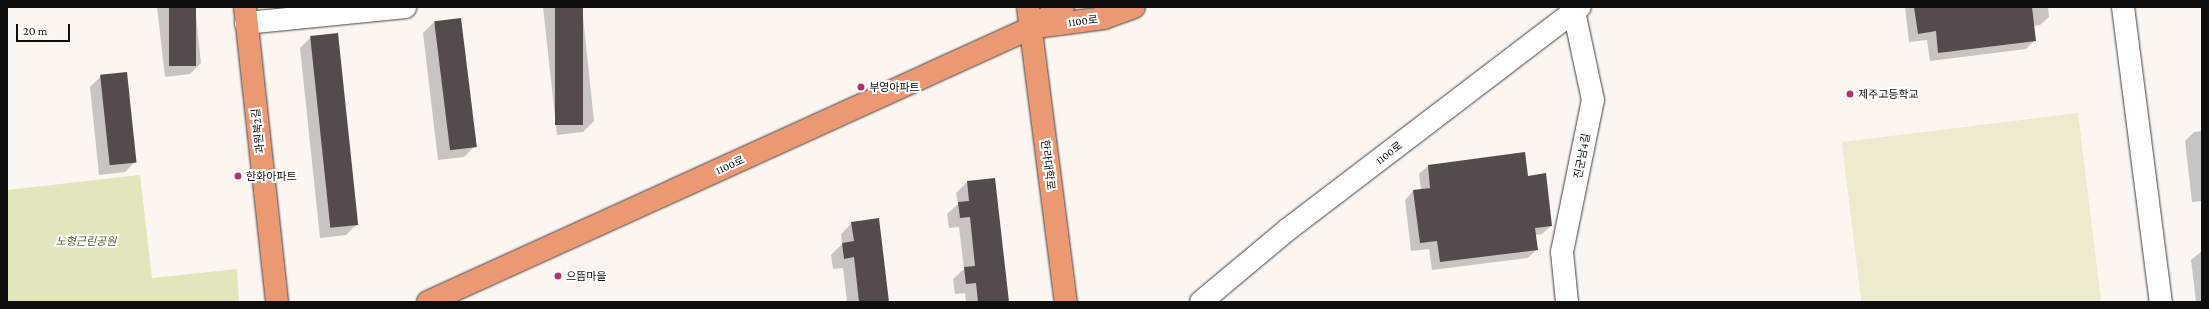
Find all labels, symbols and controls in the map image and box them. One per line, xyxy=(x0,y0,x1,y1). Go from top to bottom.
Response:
street label: 1100로 xyxy=(1067,13,1099,29)
scale bar xyxy=(18,16,72,42)
text: 20 m xyxy=(23,24,47,38)
place label: 부영아파트 xyxy=(869,80,920,94)
marker: 부영아파트 xyxy=(856,82,866,92)
place label: 제주고등학교 xyxy=(1858,87,1919,101)
marker: 제주고등학교 xyxy=(1845,89,1855,99)
street label: 과원북2길 xyxy=(249,108,267,154)
street label: 진군남4길 xyxy=(1571,132,1593,180)
street label: 한라대학로 xyxy=(1038,139,1058,191)
street label: 1100로 xyxy=(1373,139,1405,167)
street label: 1100로 xyxy=(714,153,746,177)
place label: 한화아파트 xyxy=(246,169,297,183)
marker: 한화아파트 xyxy=(233,171,243,181)
park label: 노형근린공원 xyxy=(56,234,116,248)
place label: 으뜸마을 xyxy=(566,269,606,283)
marker: 으뜸마을 xyxy=(553,271,563,281)

